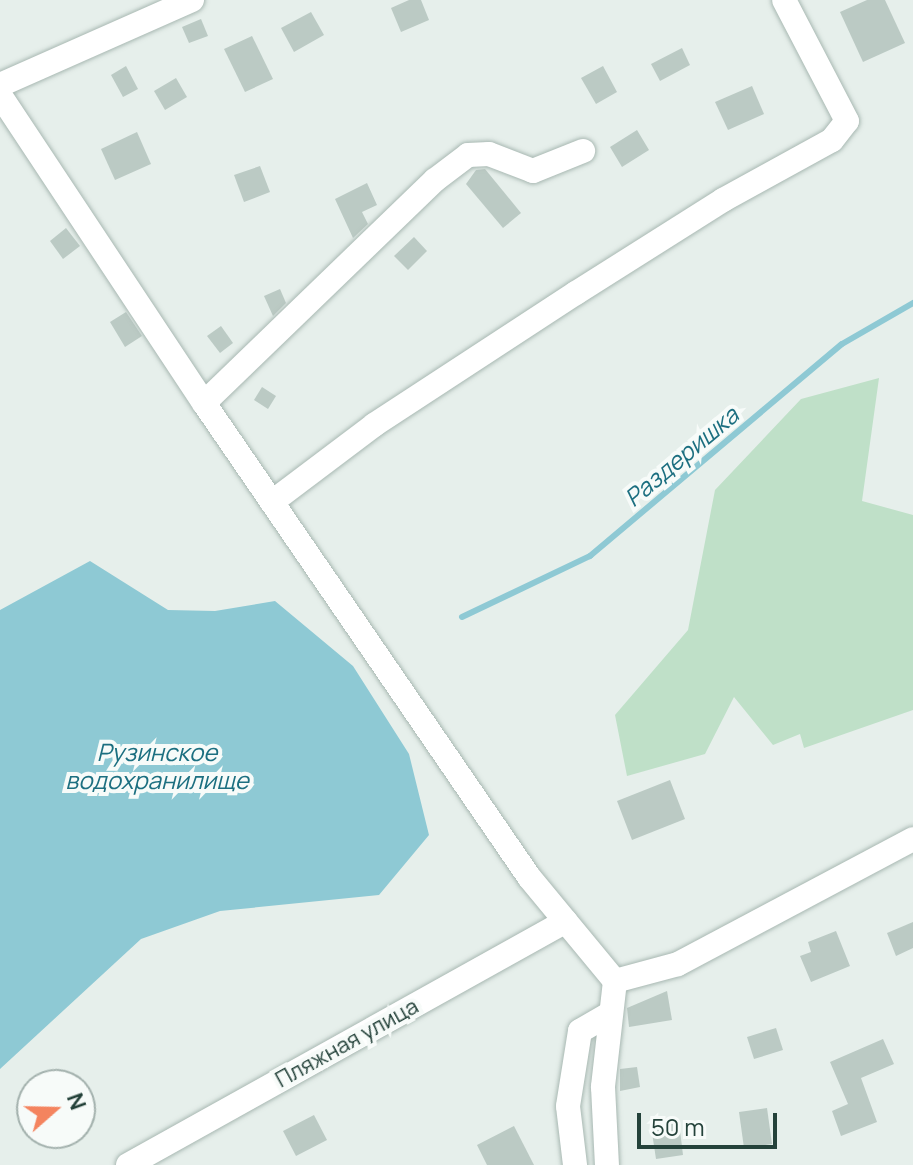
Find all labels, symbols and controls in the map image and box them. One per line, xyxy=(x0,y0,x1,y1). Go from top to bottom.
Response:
water label: Раздеришка xyxy=(618,400,744,512)
water label: Рузинское водохранилище xyxy=(65,738,249,794)
street label: Пляжная улица xyxy=(271,993,423,1093)
north arrow xyxy=(16,1069,96,1149)
text: N xyxy=(60,1089,93,1114)
scale bar xyxy=(641,1097,781,1147)
text: 50 m xyxy=(651,1110,705,1143)

